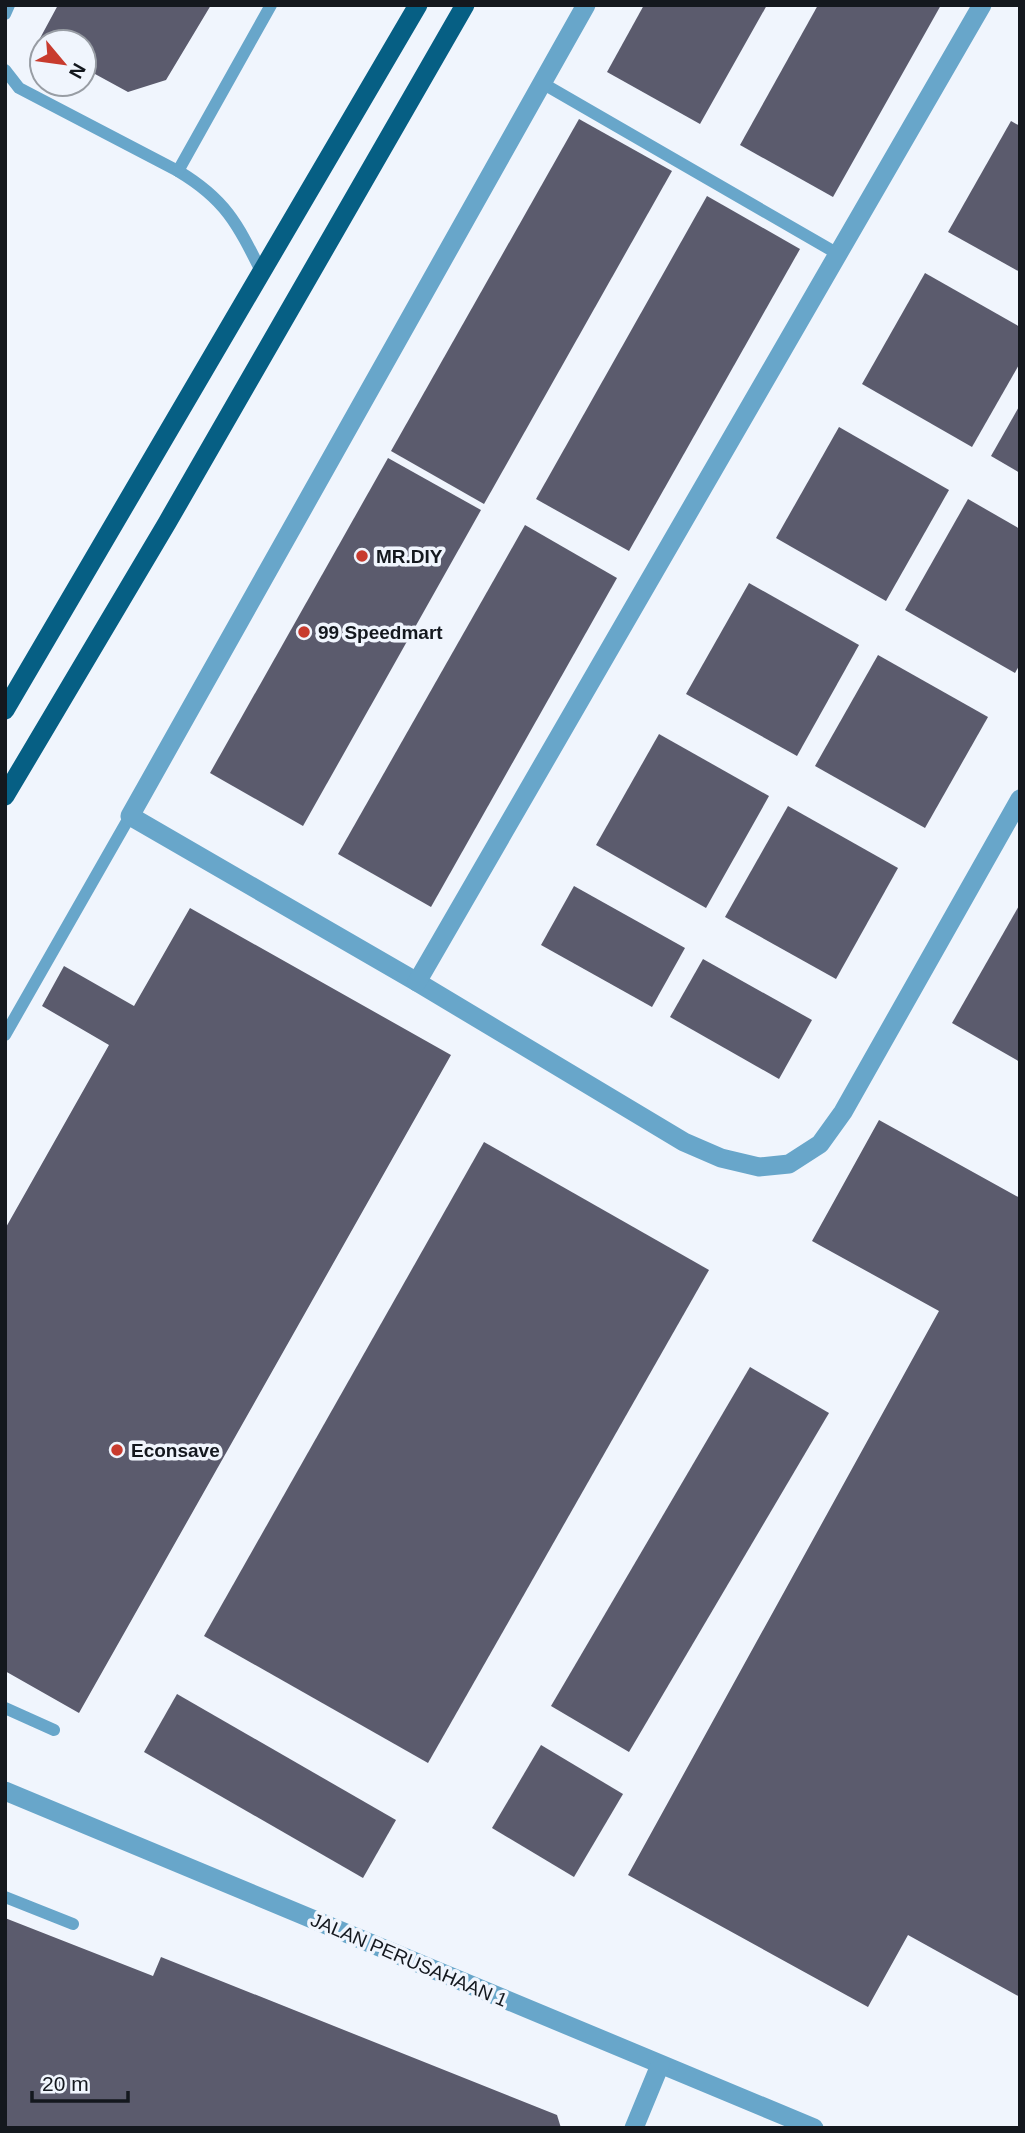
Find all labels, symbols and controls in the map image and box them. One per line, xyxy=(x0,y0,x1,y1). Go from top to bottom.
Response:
north arrow xyxy=(28,28,98,98)
text: N xyxy=(65,60,90,82)
place label: MR.DIY xyxy=(376,546,443,567)
marker: MR.DIY xyxy=(354,548,370,564)
place label: 99 Speedmart xyxy=(318,622,443,643)
marker: 99 Speedmart xyxy=(296,624,312,640)
place label: Econsave xyxy=(131,1440,220,1461)
marker: Econsave xyxy=(109,1442,125,1458)
street label: JALAN PERUSAHAAN 1 xyxy=(308,1909,510,2011)
scale bar xyxy=(32,2060,128,2104)
text: 20 m xyxy=(42,2072,89,2095)

